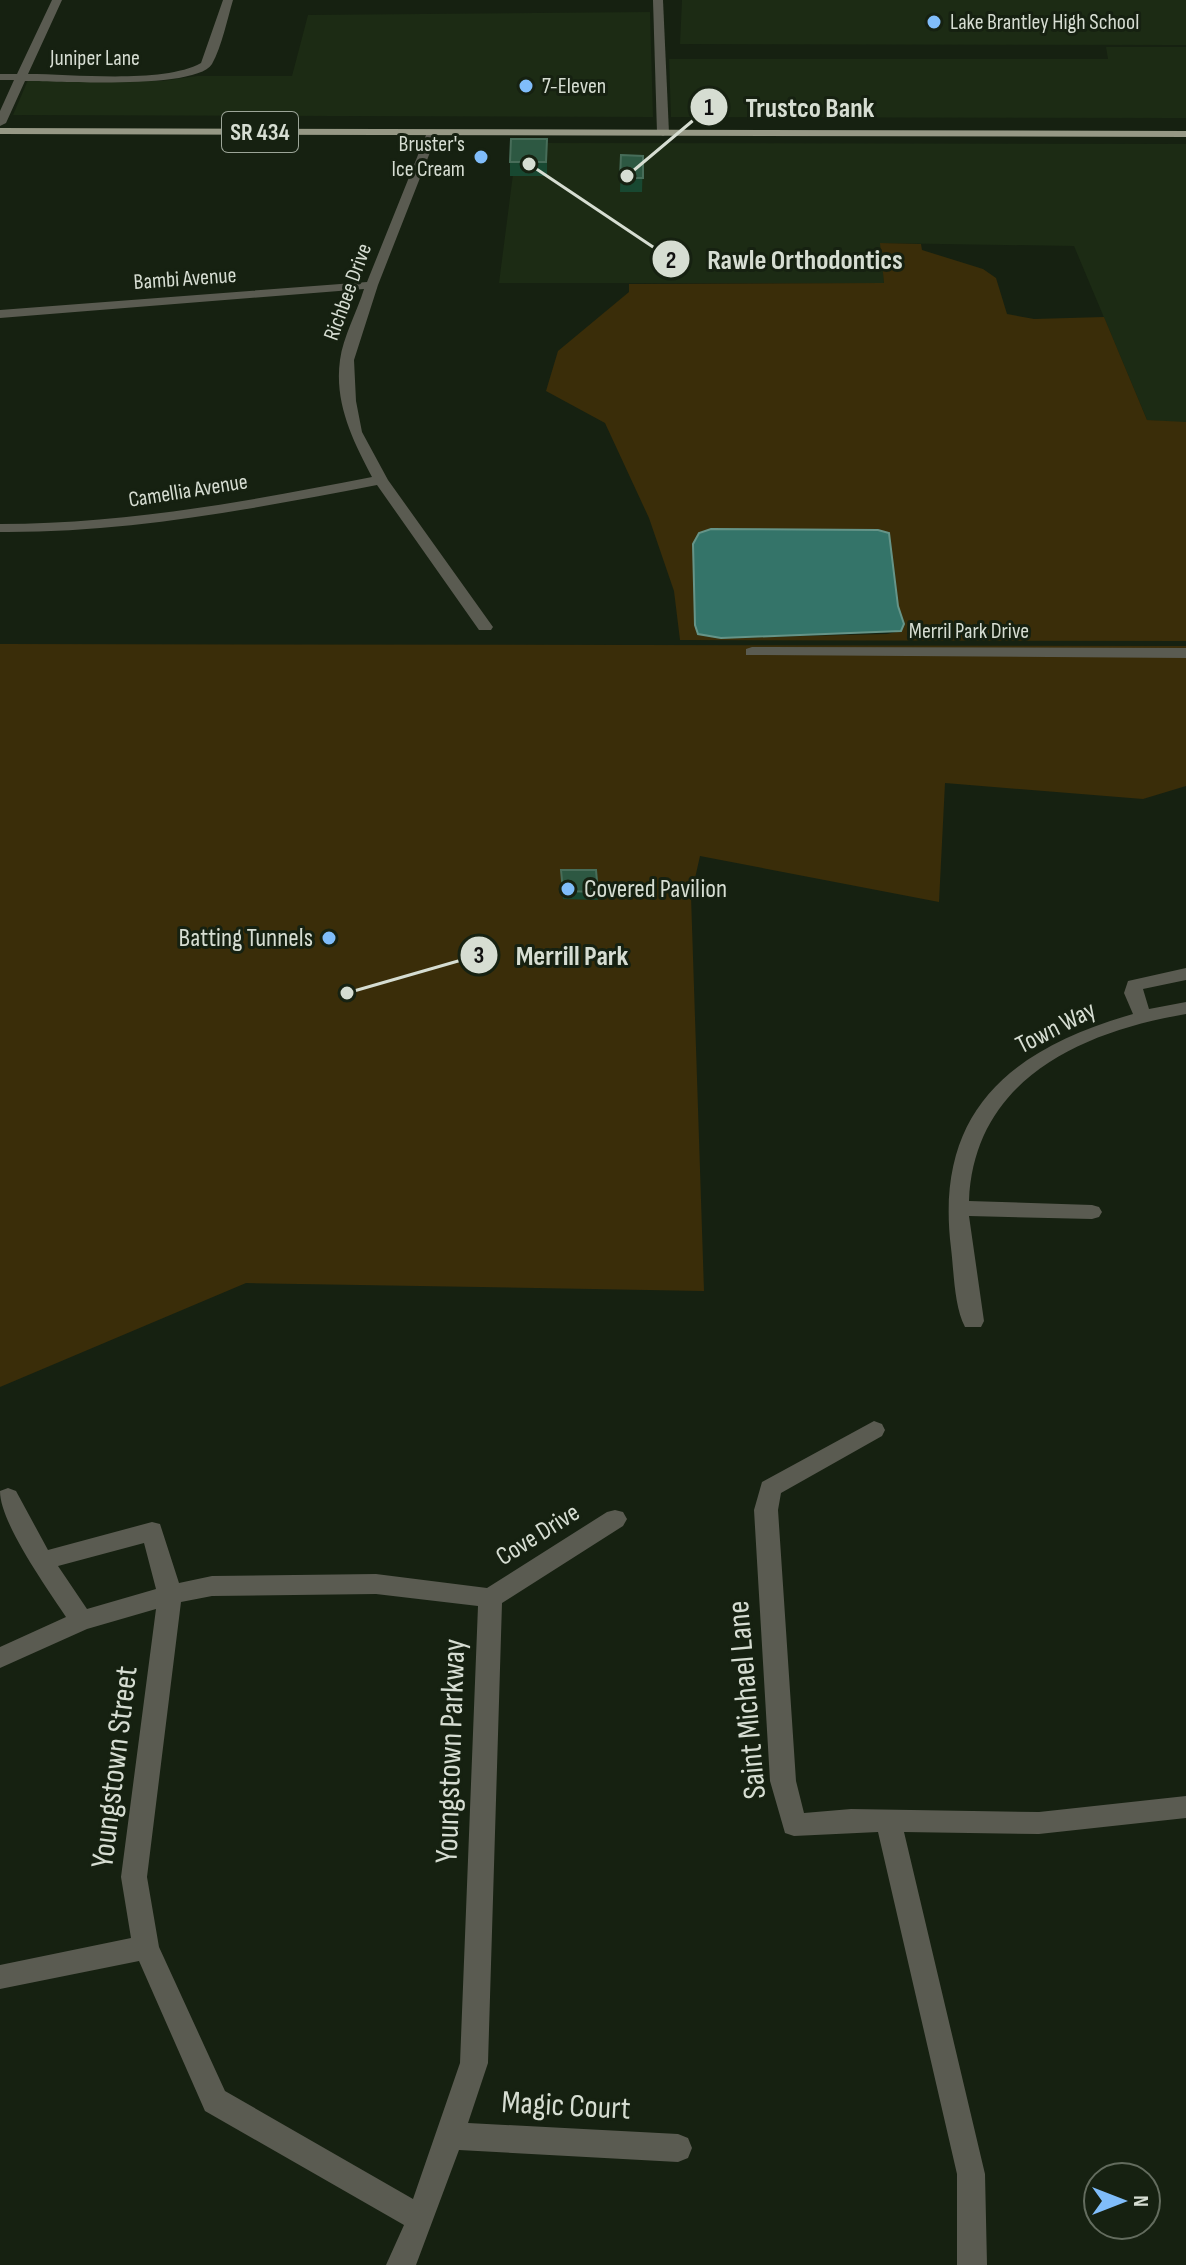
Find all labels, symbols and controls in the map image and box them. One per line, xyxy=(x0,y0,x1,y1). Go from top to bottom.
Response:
place label: Lake Brantley High School xyxy=(950,9,1139,36)
marker: Lake Brantley High School xyxy=(925,13,943,31)
street label: Juniper Lane xyxy=(49,45,140,72)
place label: 7-Eleven xyxy=(542,73,606,100)
marker: 7-Eleven xyxy=(517,77,535,95)
callout: Trustco Bank xyxy=(689,81,890,133)
text: Trustco Bank xyxy=(746,92,875,125)
text: 1 xyxy=(704,93,714,122)
road number: SR 434 xyxy=(222,112,298,152)
place label: Bruster's Ice Cream xyxy=(392,131,465,183)
marker: Bruster's Ice Cream xyxy=(472,148,490,166)
callout: Rawle Orthodontics xyxy=(651,233,919,285)
street label: Richbee Drive xyxy=(318,240,378,344)
text: Rawle Orthodontics xyxy=(707,244,903,277)
text: 2 xyxy=(666,246,676,275)
street label: Bambi Avenue xyxy=(133,262,237,296)
street label: Camellia Avenue xyxy=(127,468,249,514)
street label: Merril Park Drive xyxy=(909,618,1029,645)
place label: Covered Pavilion xyxy=(584,874,727,905)
marker: Covered Pavilion xyxy=(559,880,577,898)
place label: Batting Tunnels xyxy=(179,923,313,954)
marker: Batting Tunnels xyxy=(320,929,338,947)
callout: Merrill Park xyxy=(459,929,644,981)
text: Merrill Park xyxy=(516,940,628,973)
text: 3 xyxy=(474,941,484,970)
street label: Town Way xyxy=(1011,995,1101,1061)
street label: Cove Drive xyxy=(490,1497,586,1573)
street label: Saint Michael Lane xyxy=(719,1599,775,1801)
street label: Youngstown Parkway xyxy=(428,1638,474,1864)
street label: Youngstown Street xyxy=(83,1664,147,1870)
street label: Magic Court xyxy=(500,2083,632,2129)
north arrow xyxy=(1082,2161,1162,2241)
text: N xyxy=(1127,2195,1154,2207)

